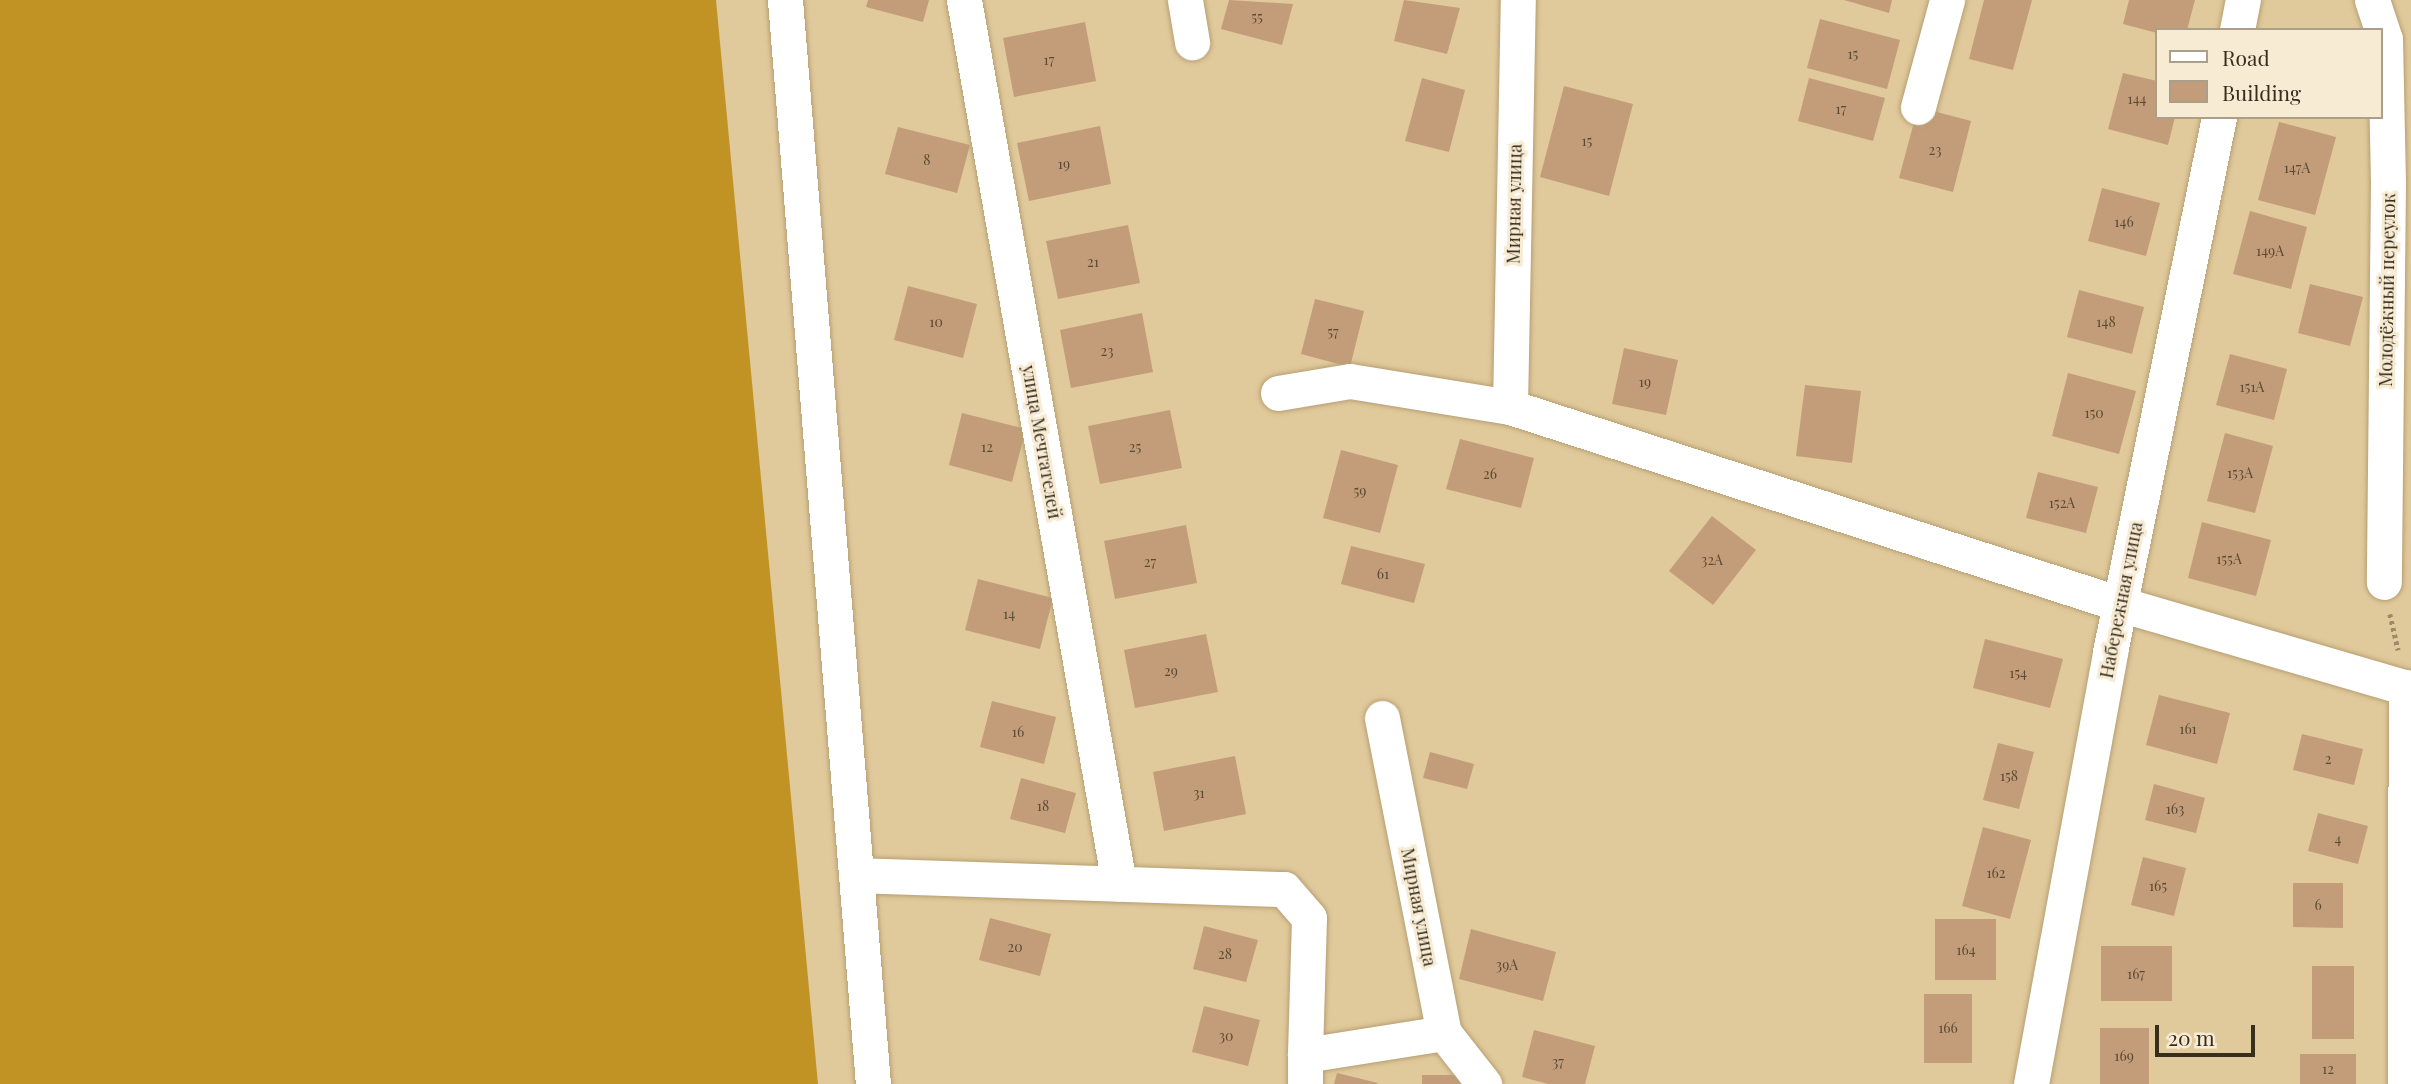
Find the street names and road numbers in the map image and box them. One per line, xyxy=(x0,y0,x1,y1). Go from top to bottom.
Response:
street label: Мирная улица xyxy=(1502,144,1526,264)
street label: Молодёжный переулок xyxy=(2375,193,2399,387)
street label: улица Мечтателей xyxy=(1018,363,1066,521)
street label: Набережная улица xyxy=(2095,520,2147,680)
street label: Мирная улица xyxy=(1397,846,1441,968)

